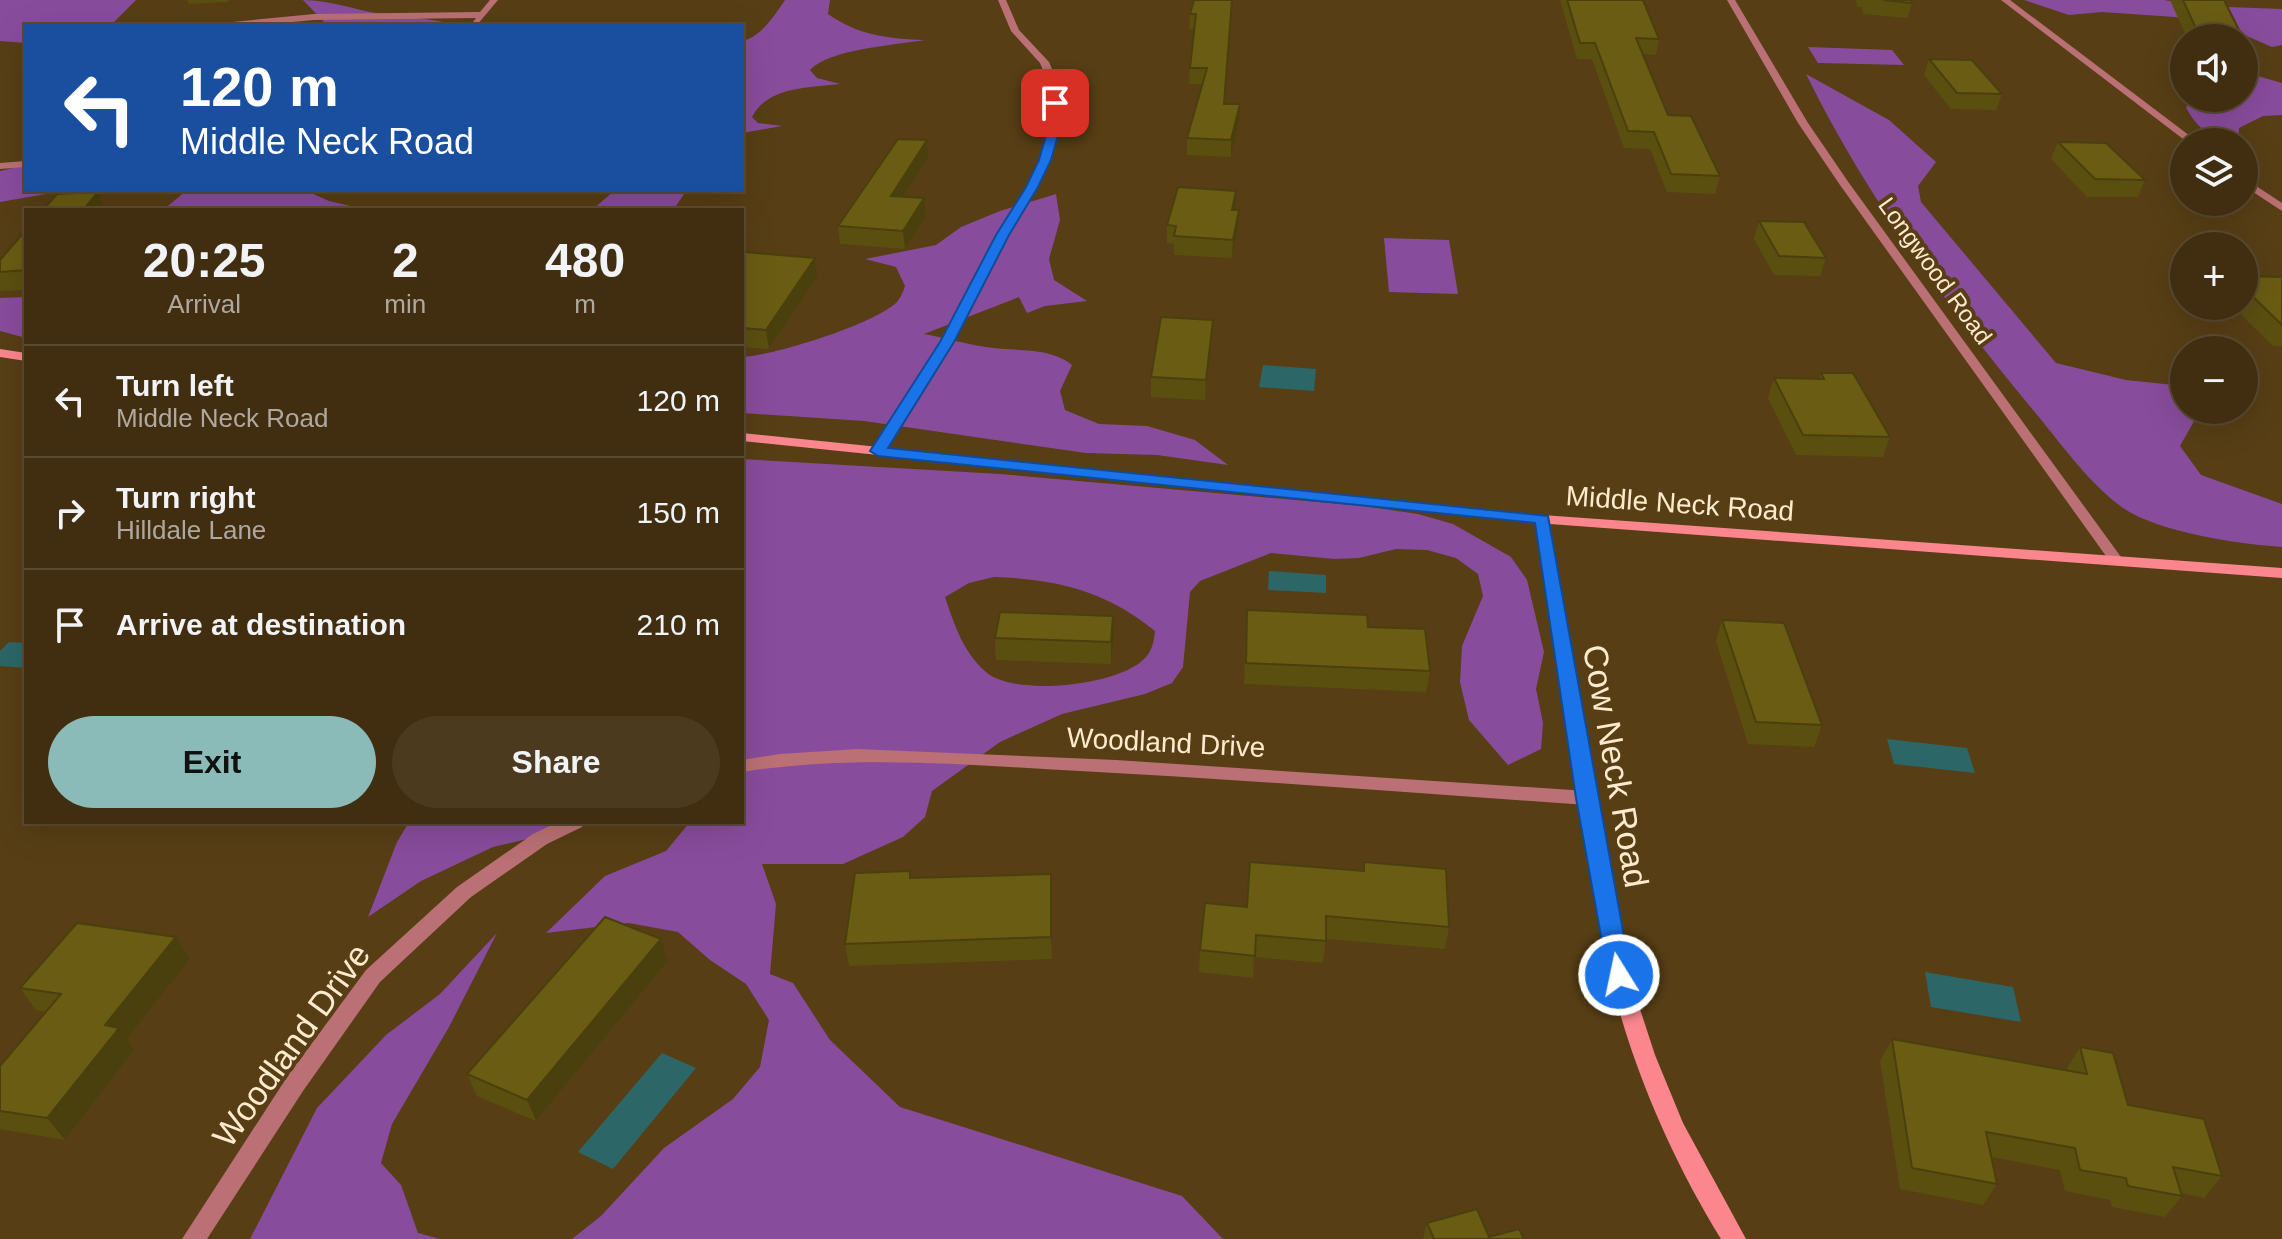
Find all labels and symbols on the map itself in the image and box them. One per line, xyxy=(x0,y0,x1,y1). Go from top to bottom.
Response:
pin xyxy=(1021,69,1089,137)
street label: Longwood Road xyxy=(1873,192,1998,349)
street label: Middle Neck Road xyxy=(1565,480,1795,527)
street label: Cow Neck Road xyxy=(1576,642,1656,890)
street label: Woodland Drive xyxy=(1066,722,1266,763)
position arrow xyxy=(1577,933,1661,1017)
street label: Woodland Drive xyxy=(205,936,377,1154)

